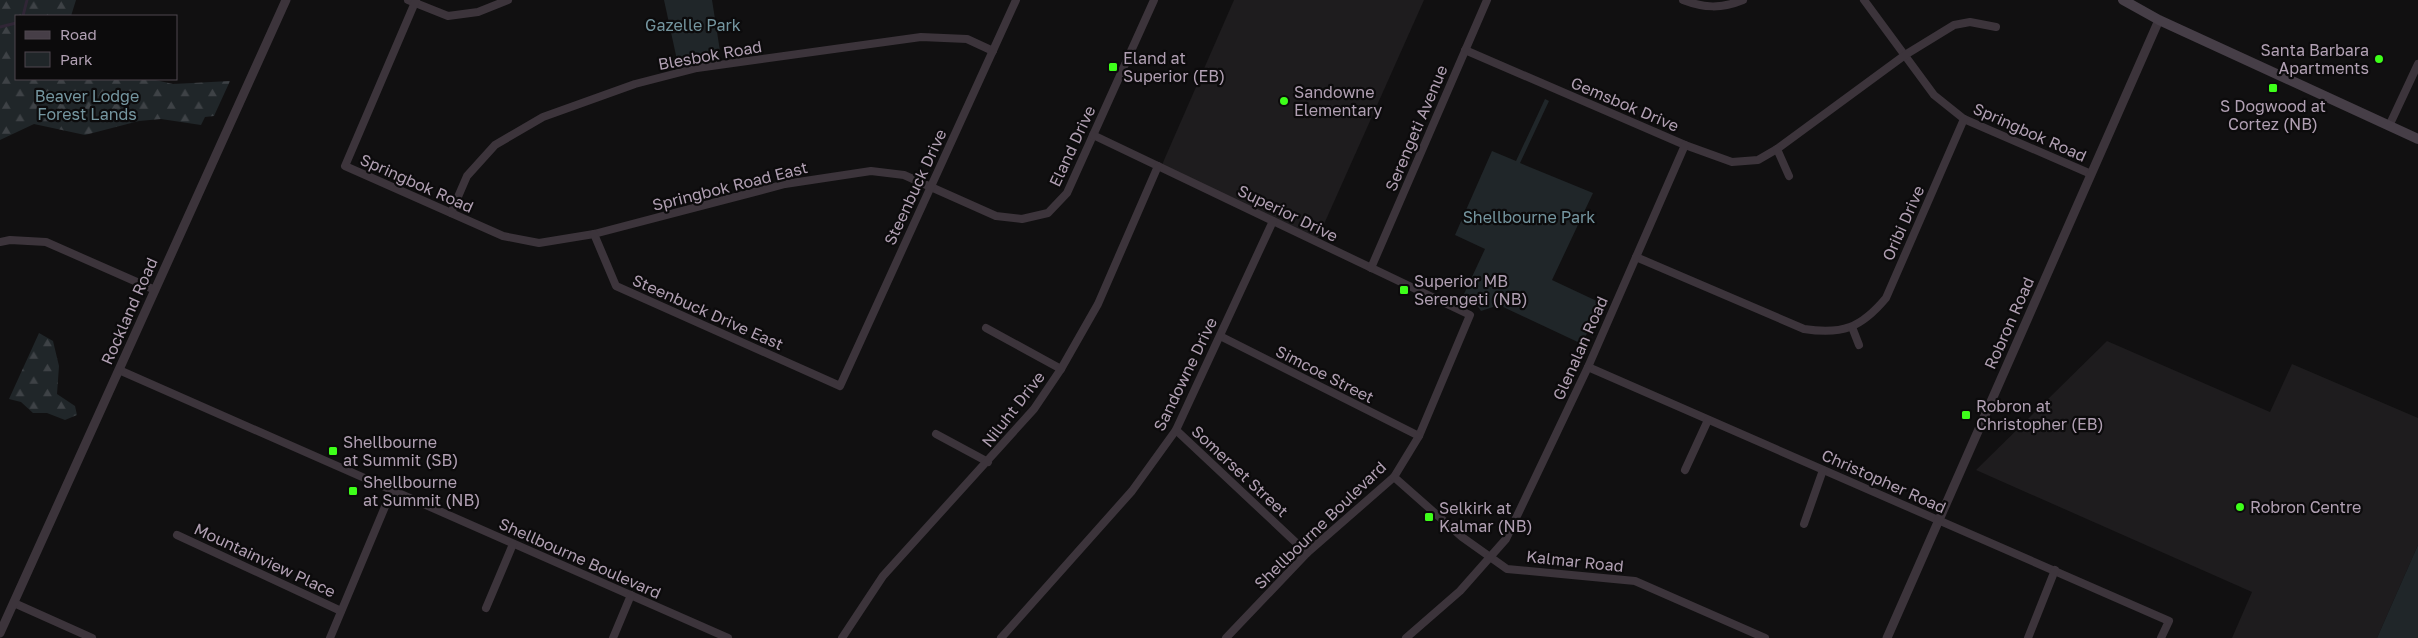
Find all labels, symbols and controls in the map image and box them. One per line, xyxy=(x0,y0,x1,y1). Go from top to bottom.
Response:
legend xyxy=(15,15,178,80)
park label: Gazelle Park xyxy=(645,15,741,35)
text: Road xyxy=(60,25,97,43)
street label: Blesbok Road xyxy=(656,36,764,74)
place label: Santa Barbara Apartments xyxy=(2261,40,2369,78)
place label: Eland at Superior (EB) xyxy=(1123,48,1225,86)
text: Park xyxy=(60,50,93,68)
marker: Santa Barbara Apartments xyxy=(2373,53,2385,65)
marker: Eland at Superior (EB) xyxy=(1107,61,1119,73)
street label: Serengeti Avenue xyxy=(1380,62,1452,194)
street label: Gemsbok Drive xyxy=(1568,72,1682,136)
place label: Sandowne Elementary xyxy=(1294,82,1382,120)
marker: S Dogwood at Cortez (NB) xyxy=(2267,82,2279,94)
park label: Beaver Lodge Forest Lands xyxy=(35,86,139,124)
marker: Sandowne Elementary xyxy=(1278,95,1290,107)
place label: S Dogwood at Cortez (NB) xyxy=(2220,96,2326,134)
street label: Springbok Road xyxy=(1970,98,2090,166)
street label: Eland Drive xyxy=(1045,102,1099,190)
street label: Steenbuck Drive xyxy=(879,126,951,248)
street label: Springbok Road xyxy=(357,149,477,217)
street label: Springbok Road East xyxy=(650,157,810,215)
street label: Superior Drive xyxy=(1235,180,1341,246)
street label: Oribi Drive xyxy=(1878,182,1928,264)
park label: Shellbourne Park xyxy=(1463,207,1595,227)
street label: Rockland Road xyxy=(96,254,162,368)
street label: Steenbuck Drive East xyxy=(629,270,787,354)
place label: Superior MB Serengeti (NB) xyxy=(1414,271,1528,309)
street label: Robron Road xyxy=(1980,274,2038,372)
marker: Superior MB Serengeti (NB) xyxy=(1398,284,1410,296)
street label: Glenalan Road xyxy=(1548,293,1612,403)
street label: Sandowne Drive xyxy=(1149,314,1221,434)
street label: Simcoe Street xyxy=(1272,341,1378,407)
street label: Niluht Drive xyxy=(977,367,1049,451)
place label: Robron at Christopher (EB) xyxy=(1976,396,2104,434)
marker: Robron at Christopher (EB) xyxy=(1960,409,1972,421)
street label: Somerset Street xyxy=(1187,421,1293,521)
place label: Shellbourne at Summit (SB) xyxy=(343,432,458,470)
marker: Shellbourne at Summit (SB) xyxy=(327,445,339,457)
street label: Christopher Road xyxy=(1819,445,1949,517)
street label: Shellbourne Boulevard xyxy=(1250,457,1390,593)
place label: Shellbourne at Summit (NB) xyxy=(363,472,480,510)
marker: Shellbourne at Summit (NB) xyxy=(347,485,359,497)
place label: Robron Centre xyxy=(2250,497,2361,517)
place label: Selkirk at Kalmar (NB) xyxy=(1439,498,1533,536)
marker: Robron Centre xyxy=(2234,501,2246,513)
marker: Selkirk at Kalmar (NB) xyxy=(1423,511,1435,523)
street label: Shellbourne Boulevard xyxy=(496,513,664,603)
street label: Mountainview Place xyxy=(191,518,339,602)
street label: Kalmar Road xyxy=(1525,546,1625,576)

